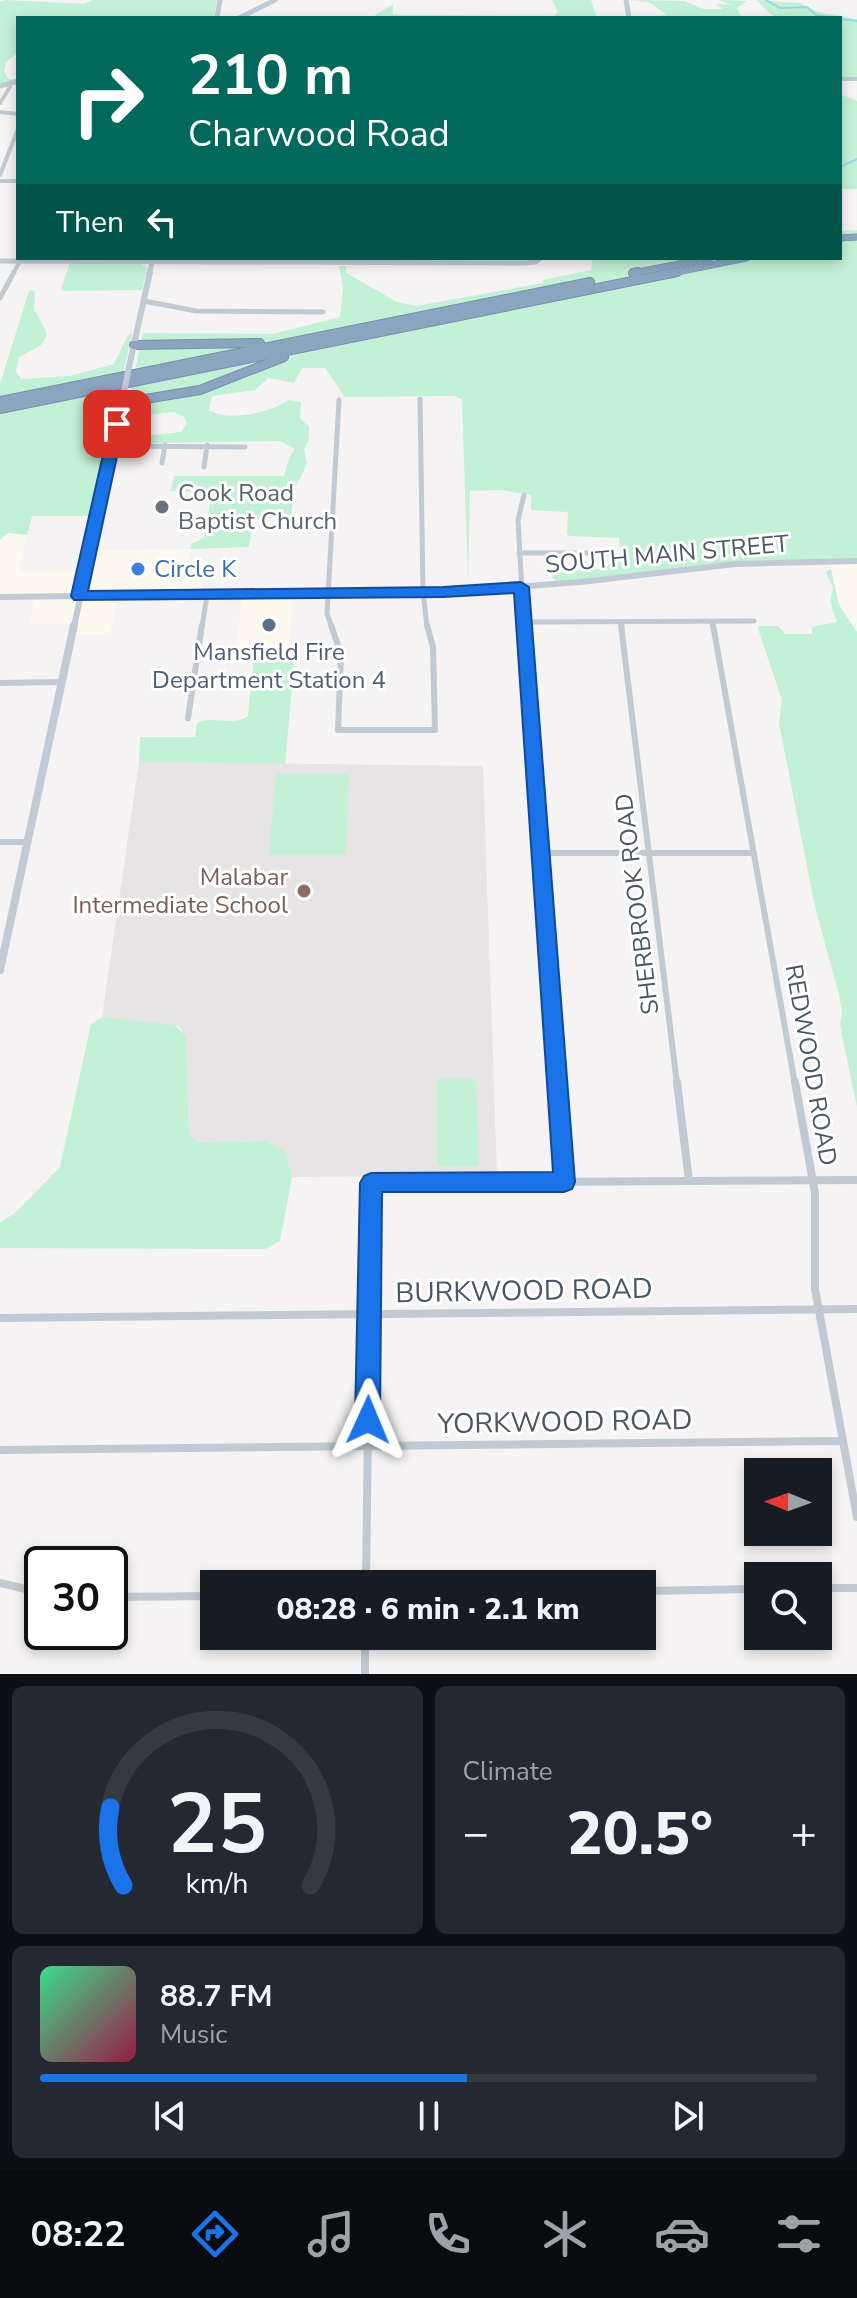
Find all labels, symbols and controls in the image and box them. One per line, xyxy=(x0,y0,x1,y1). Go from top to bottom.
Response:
text: 210 m xyxy=(188,37,353,114)
icon: right xyxy=(56,48,160,152)
text: Charwood Road xyxy=(188,110,450,159)
icon: left xyxy=(140,200,184,244)
text: Then xyxy=(56,202,124,243)
pin xyxy=(83,390,151,458)
icon: arrive xyxy=(95,402,139,446)
place label: Cook Road Baptist Church xyxy=(178,477,337,537)
marker: Cook Road Baptist Church xyxy=(153,498,171,516)
street label: SOUTH MAIN STREET xyxy=(544,527,791,581)
place label: Circle K xyxy=(154,553,237,585)
marker: Circle K xyxy=(129,560,147,578)
marker: Mansfield Fire Department Station 4 xyxy=(260,616,278,634)
place label: Mansfield Fire Department Station 4 xyxy=(152,636,386,696)
street label: SHERBROOK ROAD xyxy=(608,792,666,1016)
place label: Malabar Intermediate School xyxy=(72,861,288,921)
marker: Malabar Intermediate School xyxy=(295,882,313,900)
street label: REDWOOD ROAD xyxy=(778,962,844,1168)
street label: BURKWOOD ROAD xyxy=(395,1270,653,1312)
position arrow xyxy=(326,1378,410,1462)
street label: YORKWOOD ROAD xyxy=(436,1401,693,1443)
north arrow xyxy=(744,1458,832,1546)
map controls xyxy=(744,1458,832,1650)
speed limit sign: 30 xyxy=(24,1546,128,1650)
button: search xyxy=(744,1562,832,1650)
text: 08:28 · 6 min · 2.1 km xyxy=(276,1589,580,1630)
text: Climate xyxy=(463,1754,553,1789)
text: 25 xyxy=(167,1768,267,1881)
text: 20.5° xyxy=(566,1793,713,1875)
text: − xyxy=(463,1804,489,1864)
text: + xyxy=(791,1804,817,1864)
text: km/h xyxy=(186,1864,249,1903)
text: 88.7 FM xyxy=(160,1976,272,2017)
text: Music xyxy=(160,2017,227,2052)
icon: previous xyxy=(148,2094,192,2138)
icon: pause xyxy=(407,2094,451,2138)
icon: next xyxy=(666,2094,710,2138)
icon: directions xyxy=(187,2206,243,2262)
icon: music xyxy=(303,2206,359,2262)
icon: phone xyxy=(420,2206,476,2262)
icon: climate xyxy=(537,2206,593,2262)
icon: car xyxy=(654,2206,710,2262)
icon: filters xyxy=(771,2206,827,2262)
text: 08:22 xyxy=(30,2210,126,2259)

